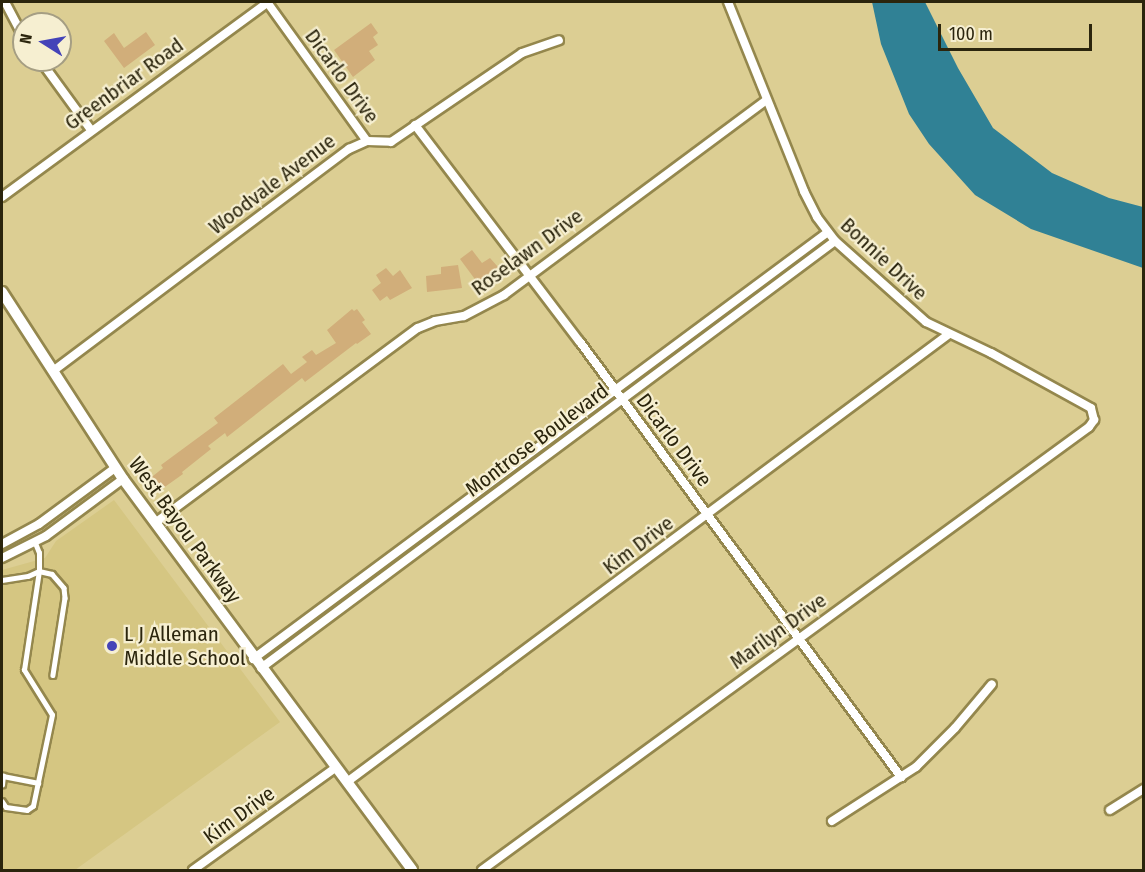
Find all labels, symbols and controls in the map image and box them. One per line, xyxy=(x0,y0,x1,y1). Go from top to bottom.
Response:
north arrow xyxy=(12,12,72,72)
scale bar xyxy=(941,12,1096,50)
text: 100 m xyxy=(949,23,993,45)
street label: Dicarlo Drive xyxy=(300,24,384,128)
text: N xyxy=(16,32,36,45)
street label: Greenbriar Road xyxy=(60,33,188,135)
street label: Woodvale Avenue xyxy=(204,128,340,240)
street label: Roselawn Drive xyxy=(466,203,588,301)
street label: Bonnie Drive xyxy=(835,212,933,306)
street label: Montrose Boulevard xyxy=(461,378,613,502)
street label: Dicarlo Drive xyxy=(631,389,717,491)
street label: West Bayou Parkway xyxy=(124,452,246,608)
street label: Kim Drive xyxy=(598,510,678,580)
street label: Marilyn Drive xyxy=(725,588,831,674)
place label: L J Alleman Middle School xyxy=(124,621,246,671)
marker: L J Alleman Middle School xyxy=(105,639,119,653)
street label: Kim Drive xyxy=(198,781,280,849)

